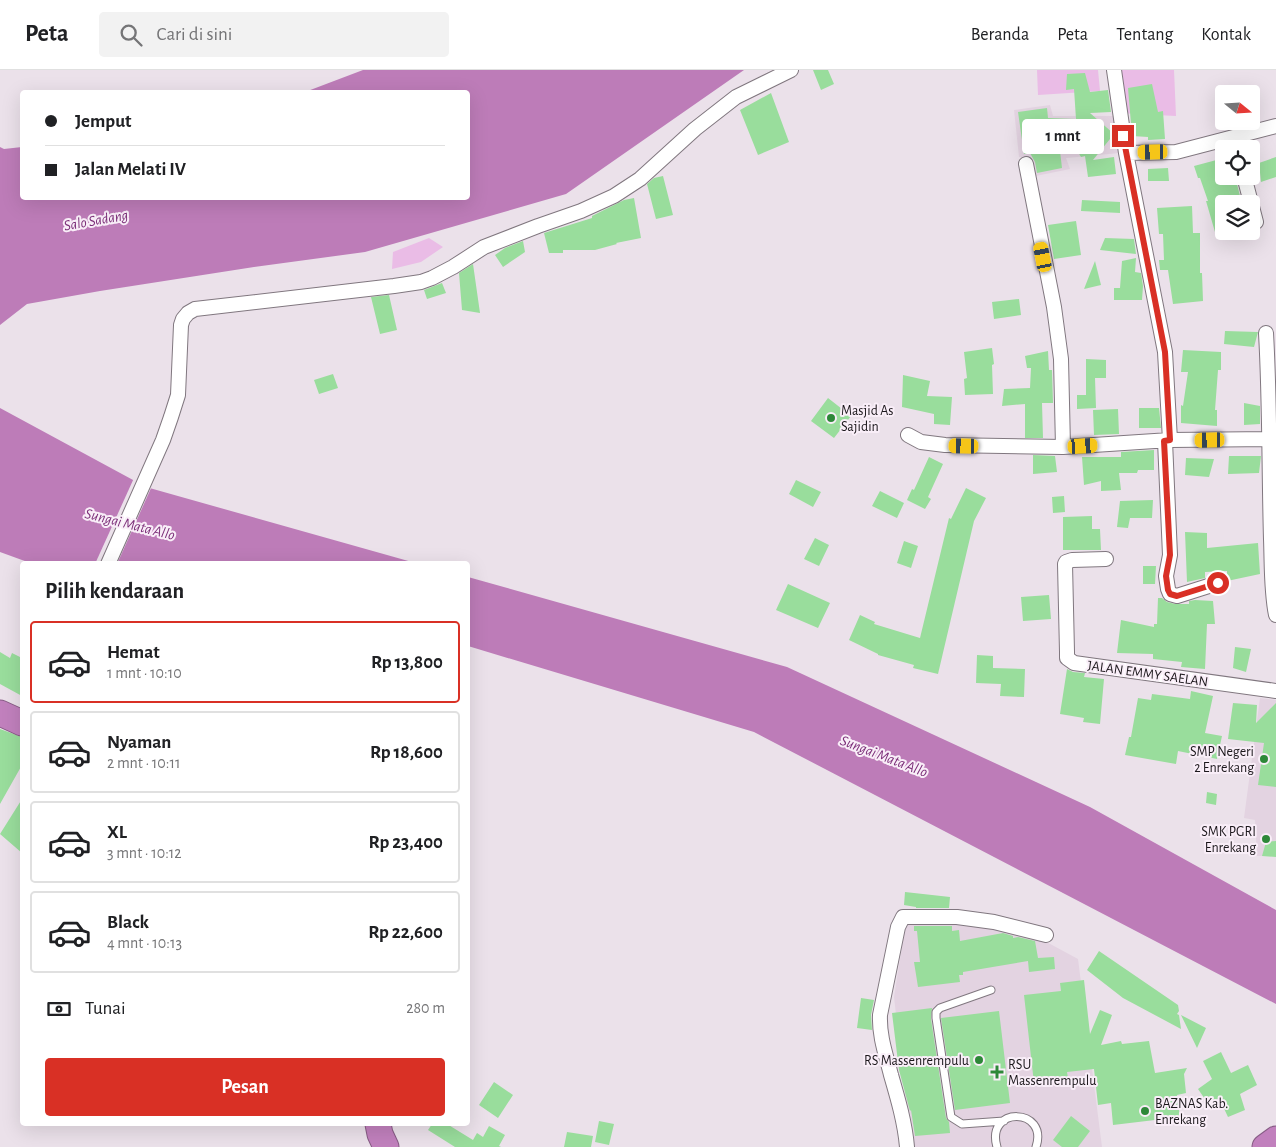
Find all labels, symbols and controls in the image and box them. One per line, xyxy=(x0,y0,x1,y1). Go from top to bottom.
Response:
search box xyxy=(99,12,449,57)
icon: search xyxy=(117,21,145,49)
text: Peta xyxy=(25,22,69,46)
text: Cari di sini xyxy=(157,25,232,44)
text: Beranda xyxy=(971,26,1029,44)
text: Peta xyxy=(1057,26,1088,44)
text: Tentang xyxy=(1116,26,1173,44)
text: Kontak xyxy=(1201,26,1251,44)
north arrow xyxy=(1215,85,1260,130)
map controls xyxy=(1215,85,1260,240)
text: Jemput xyxy=(75,112,131,131)
callout: 1 mnt xyxy=(1023,118,1106,154)
route end xyxy=(1112,125,1134,147)
text: 1 mnt xyxy=(1046,128,1080,144)
button: locate xyxy=(1215,140,1260,185)
car xyxy=(1137,144,1168,160)
text: Jalan Melati IV xyxy=(75,160,186,179)
button: layers xyxy=(1215,195,1260,240)
water label: Salo Sadang xyxy=(63,207,129,234)
car xyxy=(1032,241,1053,273)
place label: Masjid As Sajidin xyxy=(841,404,894,434)
marker: Masjid As Sajidin xyxy=(825,412,837,424)
car xyxy=(1194,432,1225,448)
car xyxy=(948,438,979,454)
car xyxy=(1067,438,1098,454)
water label: Sungai Mata Allo xyxy=(83,506,176,543)
route start xyxy=(1207,572,1229,594)
text: Pilih kendaraan xyxy=(45,580,184,602)
icon: car xyxy=(47,640,92,685)
text: Hemat xyxy=(107,643,160,662)
text: Rp 13,800 xyxy=(371,653,443,672)
street label: JALAN EMMY SAELAN xyxy=(1087,659,1209,689)
text: 1 mnt · 10:10 xyxy=(107,665,182,681)
icon: car xyxy=(47,730,92,775)
text: Nyaman xyxy=(107,733,171,752)
water label: Sungai Mata Allo xyxy=(838,733,930,780)
text: Rp 18,600 xyxy=(370,743,443,762)
place label: SMP Negeri 2 Enrekang xyxy=(1190,745,1254,775)
marker: SMP Negeri 2 Enrekang xyxy=(1258,753,1270,765)
text: 2 mnt · 10:11 xyxy=(107,755,181,771)
icon: car xyxy=(47,820,92,865)
text: XL xyxy=(107,823,127,842)
place label: SMK PGRI Enrekang xyxy=(1201,825,1256,855)
text: Rp 23,400 xyxy=(369,833,443,852)
marker: SMK PGRI Enrekang xyxy=(1260,833,1272,845)
text: 3 mnt · 10:12 xyxy=(107,845,182,861)
icon: car xyxy=(47,910,92,955)
text: Black xyxy=(107,913,149,932)
text: Rp 22,600 xyxy=(368,923,443,942)
text: 4 mnt · 10:13 xyxy=(107,935,182,951)
icon: cash xyxy=(45,995,73,1023)
text: Tunai xyxy=(85,999,126,1018)
text: 280 m xyxy=(406,1000,445,1016)
place label: RS Massenrempulu xyxy=(864,1054,969,1068)
marker: RS Massenrempulu xyxy=(973,1054,985,1066)
button: Pesan xyxy=(45,1058,445,1116)
place label: RSU Massenrempulu xyxy=(1008,1058,1096,1088)
marker: RSU Massenrempulu xyxy=(990,1065,1004,1079)
place label: BAZNAS Kab. Enrekang xyxy=(1155,1097,1228,1127)
marker: BAZNAS Kab. Enrekang xyxy=(1139,1105,1151,1117)

